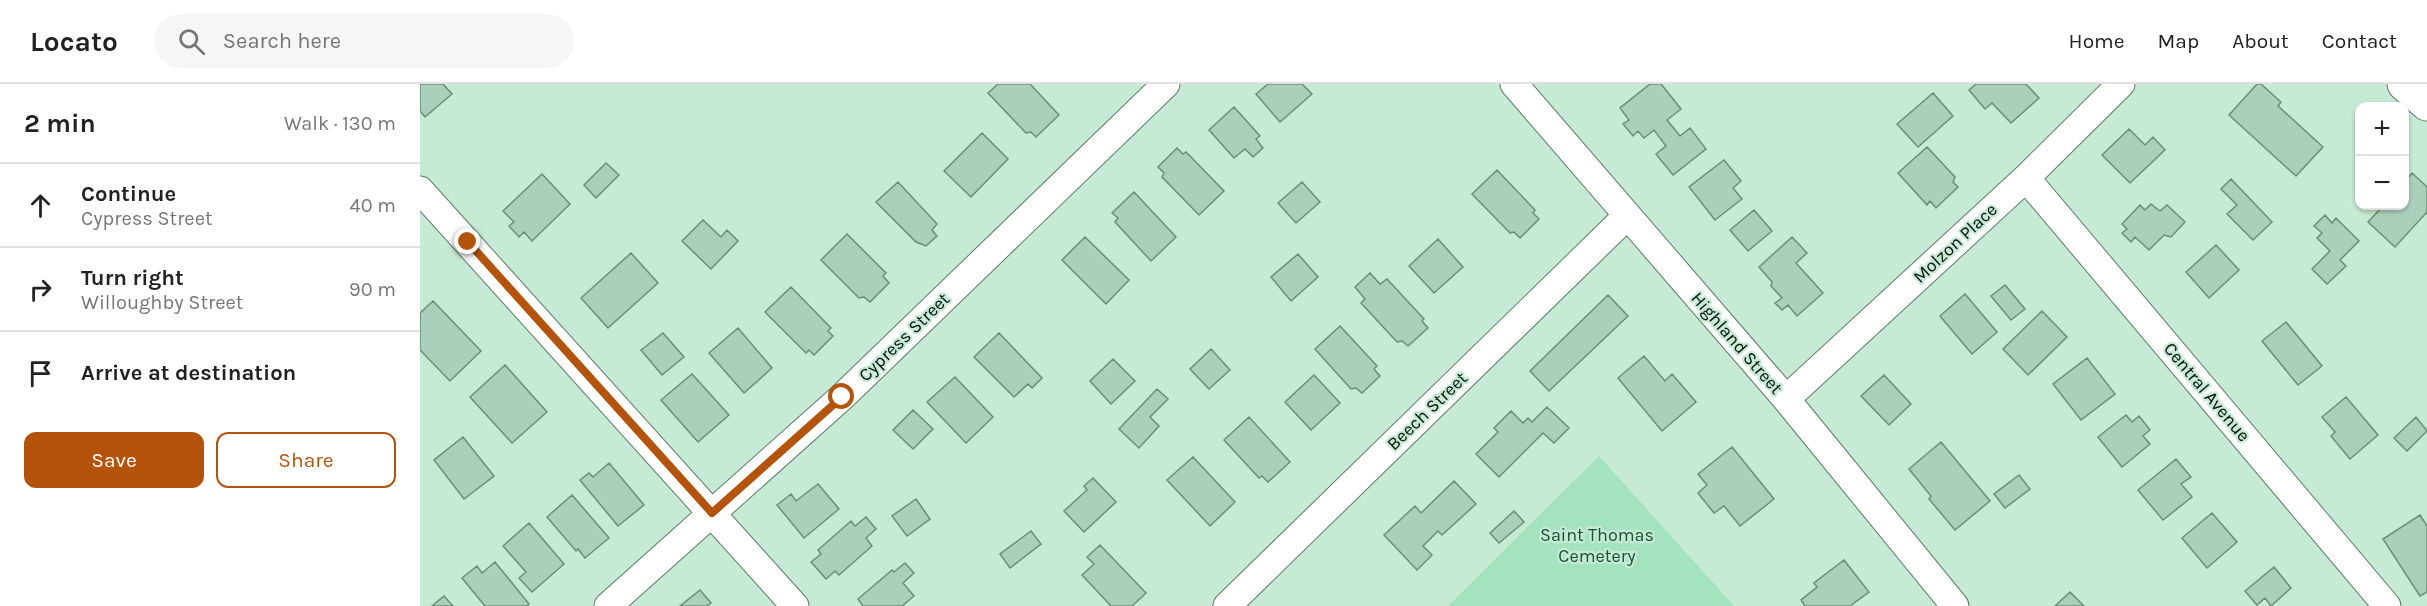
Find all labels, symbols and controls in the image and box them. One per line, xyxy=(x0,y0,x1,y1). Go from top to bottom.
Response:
search box xyxy=(154,14,574,68)
text: Locato xyxy=(30,25,118,58)
icon: search xyxy=(175,25,208,58)
text: Search here xyxy=(223,28,341,54)
text: Home xyxy=(2069,29,2125,53)
text: Map xyxy=(2158,29,2199,53)
text: About xyxy=(2232,29,2289,53)
text: Contact xyxy=(2322,29,2397,53)
map controls xyxy=(2355,102,2409,210)
button: + xyxy=(2355,102,2409,156)
text: 2 min xyxy=(24,108,96,139)
text: Walk · 130 m xyxy=(284,112,396,135)
button: − xyxy=(2355,156,2409,210)
text: Continue xyxy=(81,181,176,207)
icon: ahead xyxy=(24,189,57,222)
text: 40 m xyxy=(350,194,396,217)
street label: Molzon Place xyxy=(1908,198,2002,288)
text: Cypress Street xyxy=(81,207,212,230)
route end xyxy=(454,228,480,254)
text: Turn right xyxy=(81,265,184,291)
icon: right xyxy=(24,273,57,306)
text: 90 m xyxy=(349,278,396,301)
street label: Highland Street xyxy=(1687,287,1788,399)
street label: Cypress Street xyxy=(854,288,954,386)
text: Willoughby Street xyxy=(81,291,243,314)
street label: Central Avenue xyxy=(2159,338,2255,446)
icon: arrive xyxy=(24,357,57,390)
text: Arrive at destination xyxy=(81,360,296,386)
street label: Beech Street xyxy=(1382,367,1472,455)
route start xyxy=(828,383,854,409)
button: Save xyxy=(24,432,204,488)
button: Share xyxy=(216,432,396,488)
park label: Saint Thomas Cemetery xyxy=(1540,524,1654,567)

